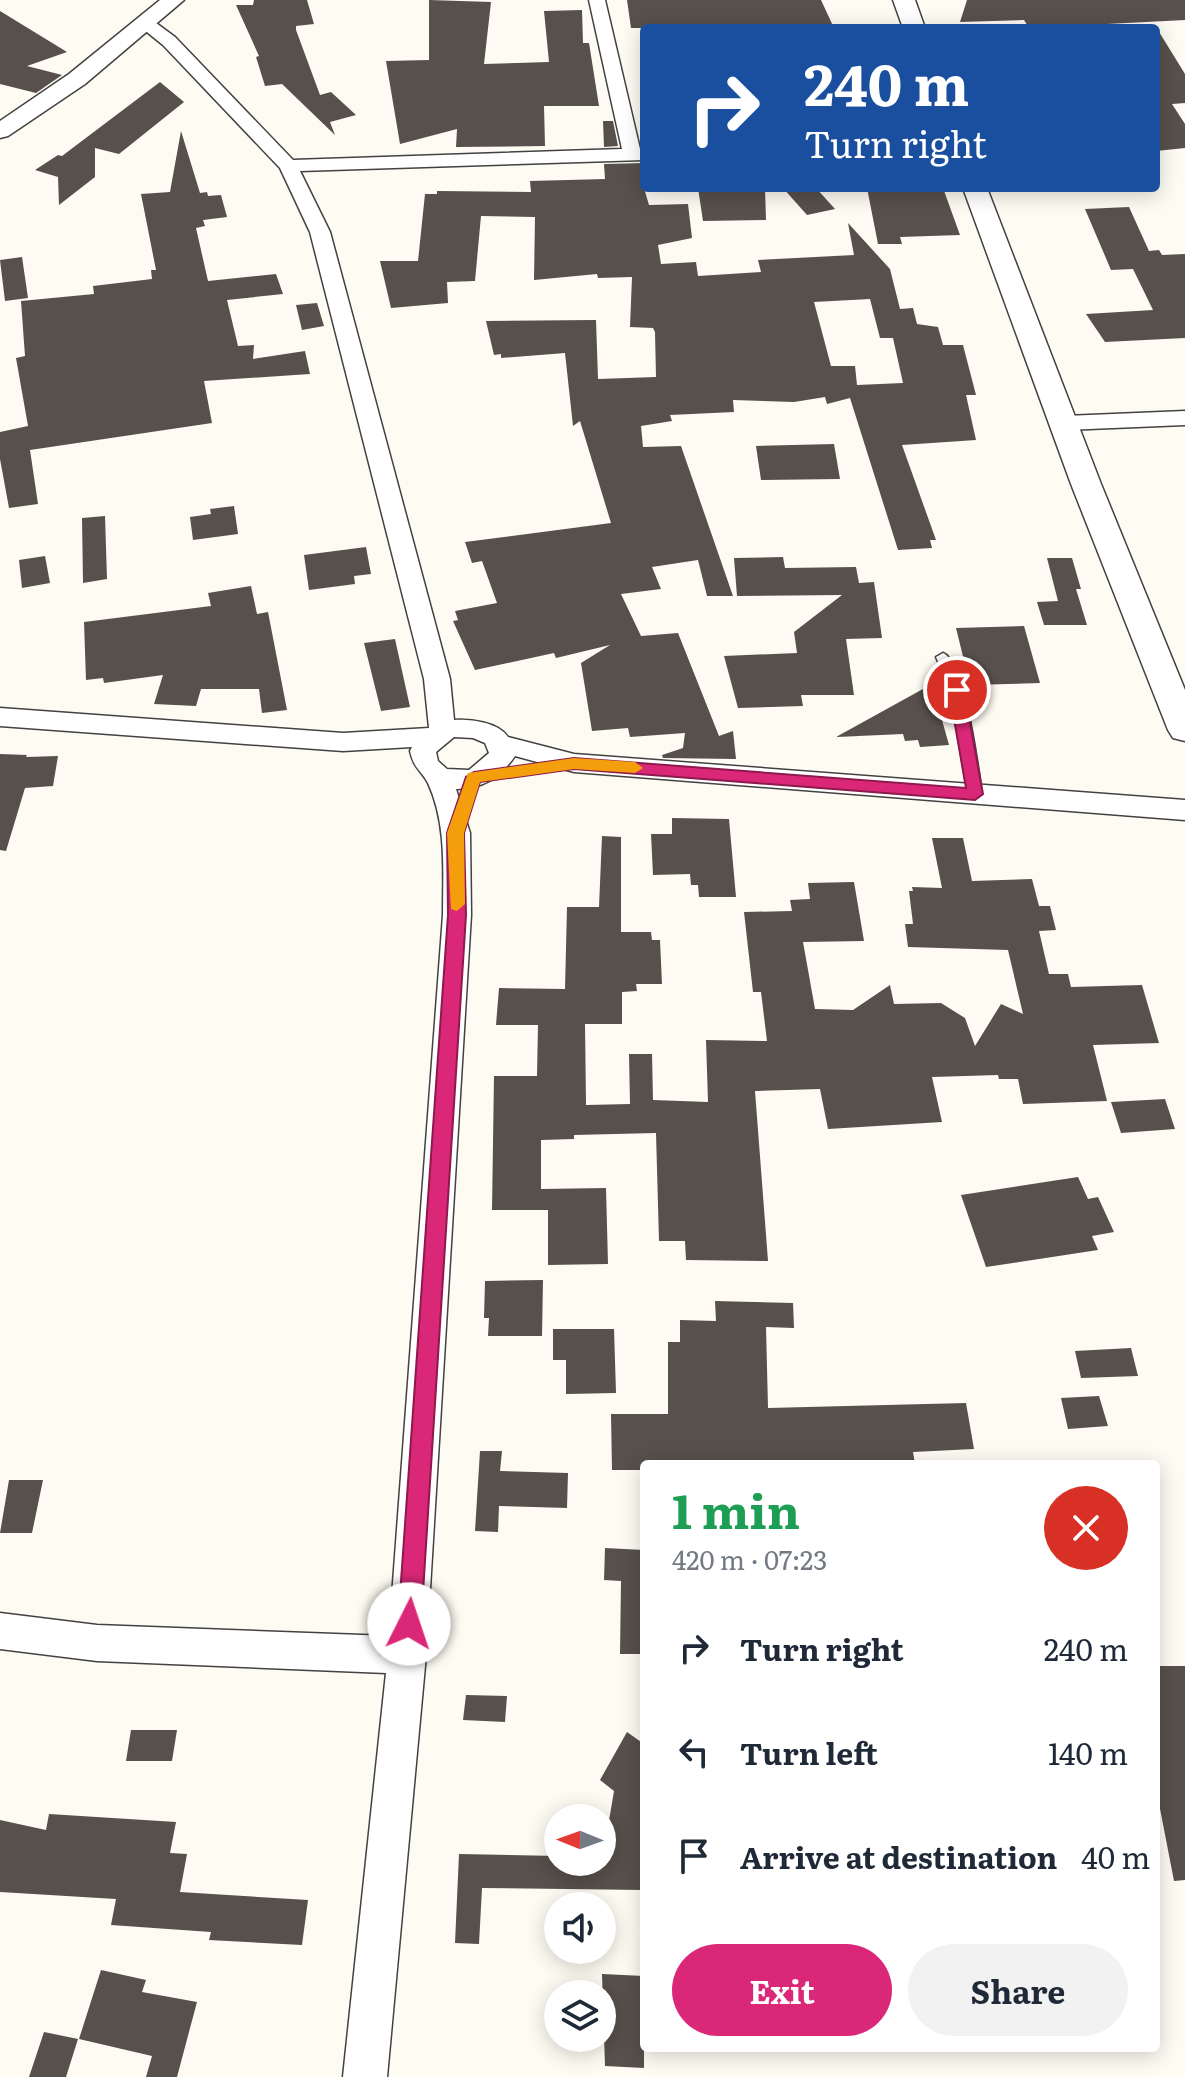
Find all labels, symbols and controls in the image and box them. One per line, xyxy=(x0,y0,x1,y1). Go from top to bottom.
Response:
text: 240 m xyxy=(804,40,969,123)
icon: right xyxy=(672,56,776,160)
text: Turn right xyxy=(804,116,987,169)
pin xyxy=(923,656,991,724)
icon: arrive xyxy=(935,668,979,712)
text: 1 min xyxy=(672,1473,800,1544)
button: close xyxy=(1044,1486,1128,1570)
text: 420 m · 07:23 xyxy=(672,1539,827,1578)
position arrow xyxy=(367,1582,451,1666)
icon: right xyxy=(672,1626,716,1670)
text: Turn right xyxy=(740,1626,904,1670)
text: 240 m xyxy=(1044,1626,1128,1670)
icon: left xyxy=(672,1730,716,1774)
text: Turn left xyxy=(740,1730,878,1774)
text: 140 m xyxy=(1048,1730,1128,1774)
north arrow xyxy=(544,1804,616,1876)
map controls xyxy=(544,1804,616,2052)
icon: arrive xyxy=(672,1834,716,1878)
text: Arrive at destination xyxy=(740,1834,1057,1878)
text: 40 m xyxy=(1081,1834,1150,1878)
button: sound xyxy=(544,1892,616,1964)
button: Exit xyxy=(672,1944,892,2036)
button: Share xyxy=(908,1944,1128,2036)
button: layers xyxy=(544,1980,616,2052)

